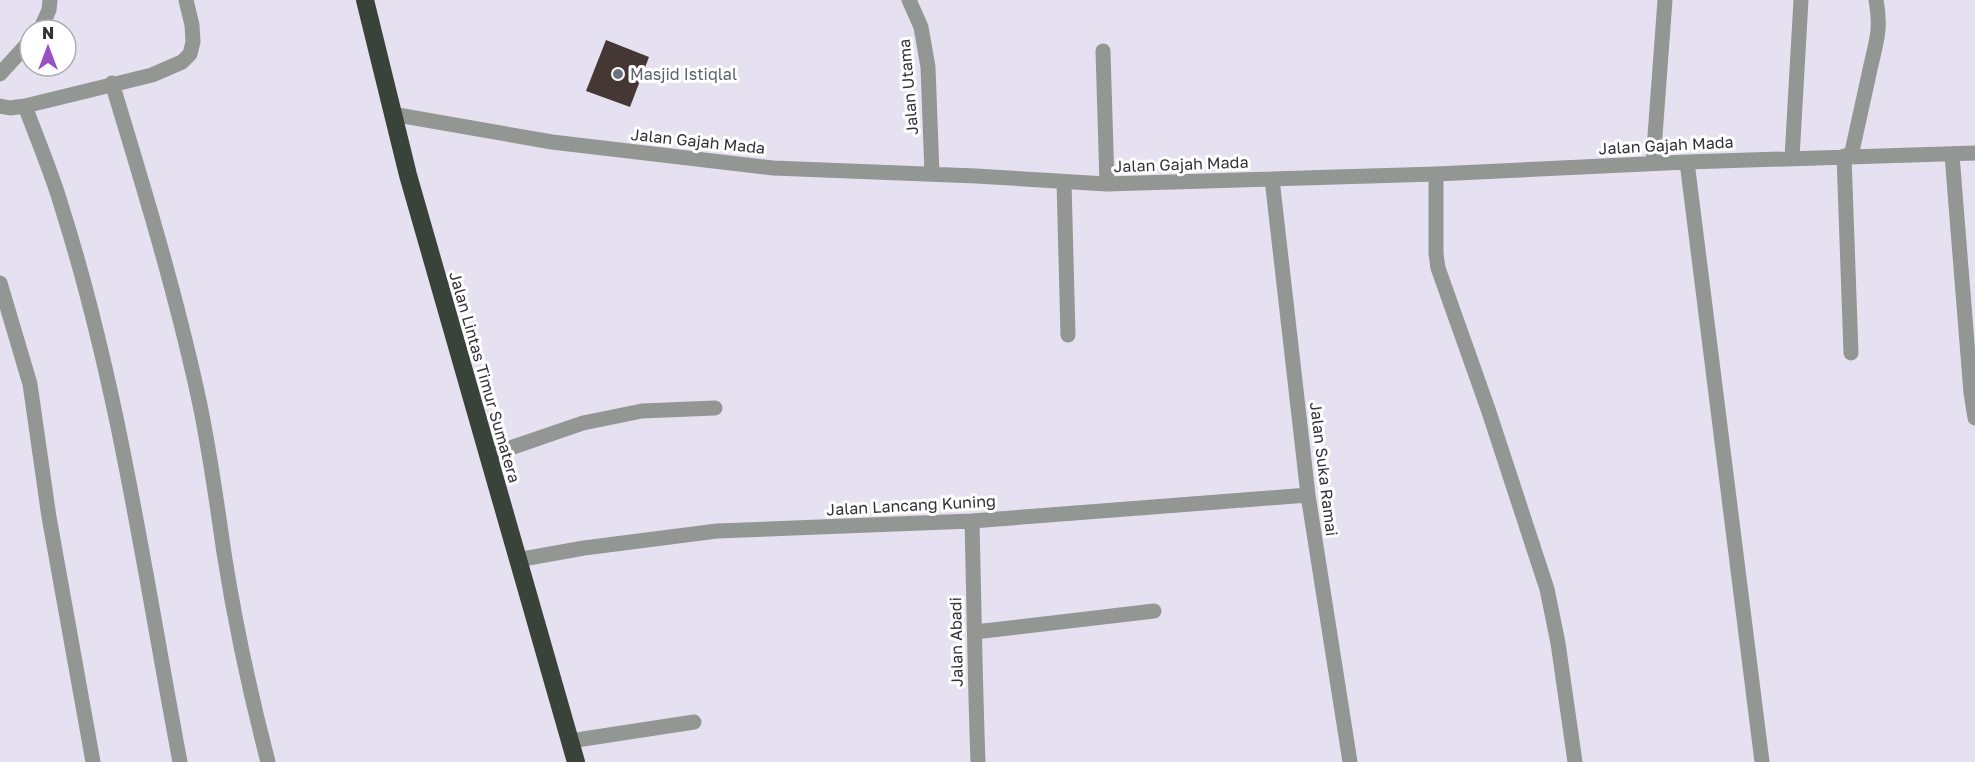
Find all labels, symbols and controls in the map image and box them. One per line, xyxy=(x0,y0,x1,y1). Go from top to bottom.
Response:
north arrow xyxy=(18,18,78,78)
text: N xyxy=(42,23,54,43)
street label: Jalan Utama xyxy=(894,38,922,136)
place label: Masjid Istiqlal xyxy=(630,64,737,84)
marker: Masjid Istiqlal xyxy=(611,67,625,81)
street label: Jalan Gajah Mada xyxy=(630,124,766,158)
street label: Jalan Gajah Mada xyxy=(1598,131,1734,159)
street label: Jalan Gajah Mada xyxy=(1113,152,1249,176)
street label: Jalan Lintas Timur Sumatera xyxy=(445,269,525,485)
street label: Jalan Suka Ramai xyxy=(1306,401,1342,537)
street label: Jalan Lancang Kuning xyxy=(826,491,996,519)
street label: Jalan Abadi xyxy=(945,597,967,687)

